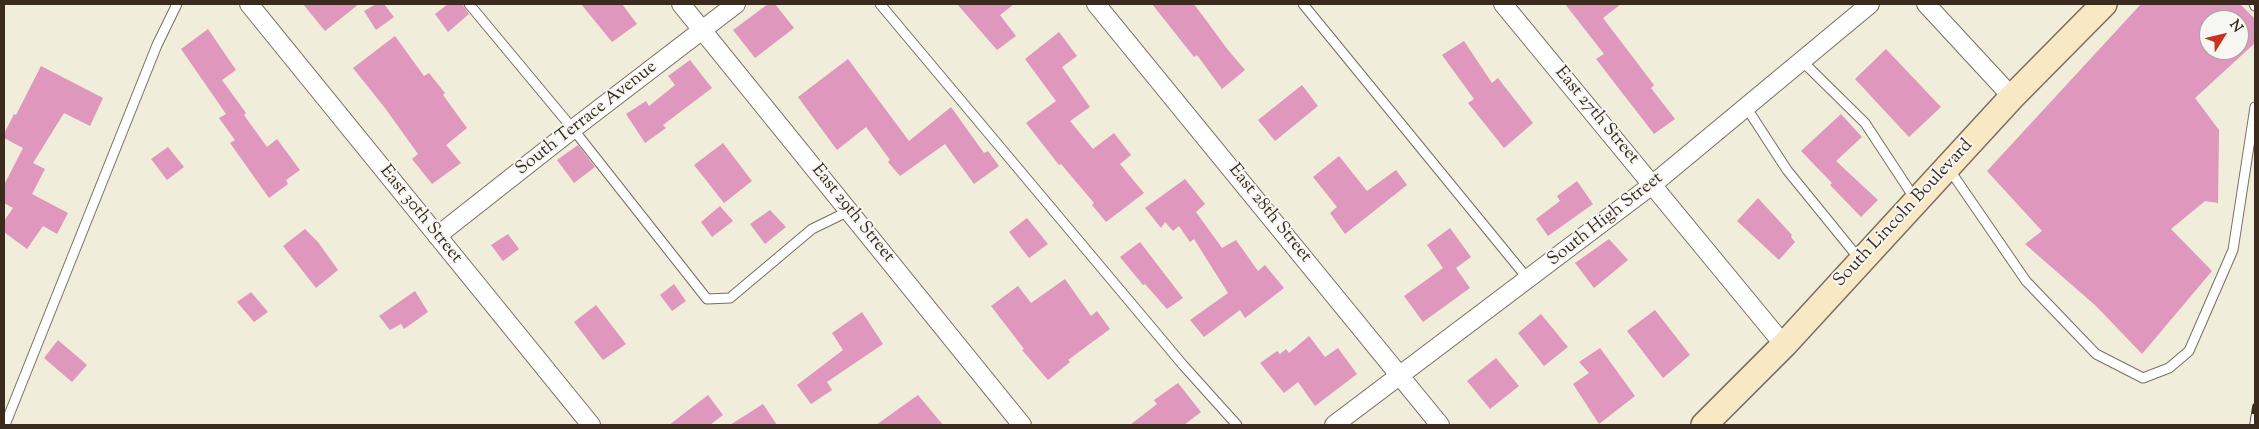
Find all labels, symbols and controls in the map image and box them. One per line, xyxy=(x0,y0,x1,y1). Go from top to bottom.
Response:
north arrow xyxy=(2199,10,2249,60)
text: N xyxy=(2224,16,2247,37)
street label: South Terrace Avenue xyxy=(512,57,662,181)
street label: East 27th Street xyxy=(1549,63,1643,169)
street label: South Lincoln Boulevard xyxy=(1830,136,1978,292)
street label: East 29th Street xyxy=(806,160,898,268)
street label: East 28th Street xyxy=(1223,160,1315,268)
street label: East 30th Street xyxy=(374,162,466,268)
street label: South High Street xyxy=(1544,168,1668,272)

